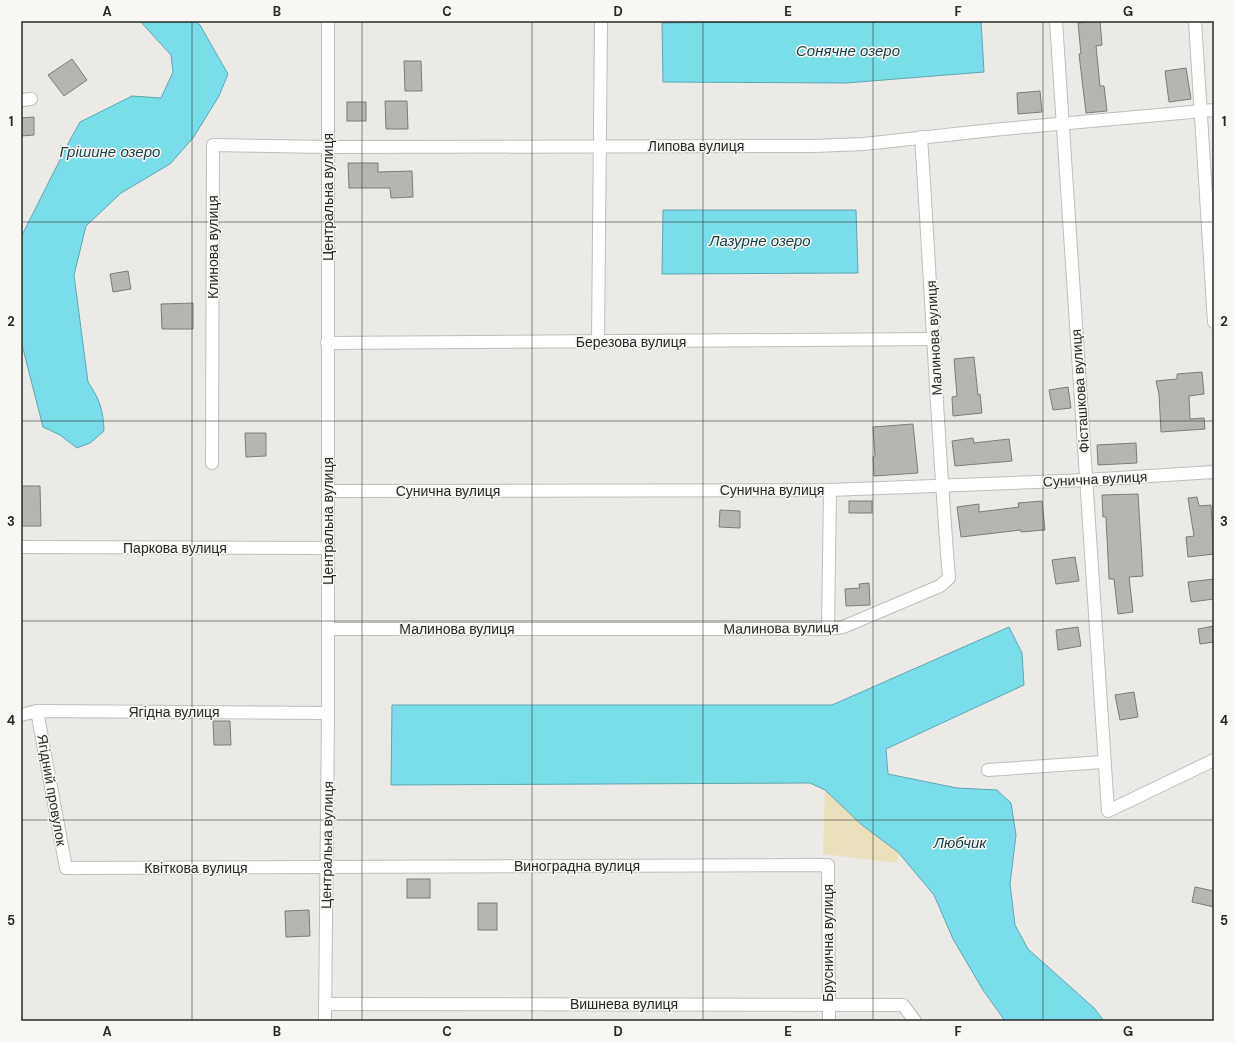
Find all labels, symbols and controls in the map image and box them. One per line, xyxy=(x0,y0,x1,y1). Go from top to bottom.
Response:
text: A xyxy=(102,3,112,20)
text: B xyxy=(273,3,281,20)
text: C xyxy=(442,3,452,20)
text: D xyxy=(613,3,623,20)
text: E xyxy=(784,3,792,20)
text: F xyxy=(954,3,962,20)
text: G xyxy=(1123,3,1133,20)
water label: Сонячне озеро xyxy=(796,41,900,61)
text: 1 xyxy=(9,113,13,130)
text: 1 xyxy=(1222,113,1226,130)
street label: Центральна вулиця xyxy=(319,133,337,261)
street label: Липова вулиця xyxy=(648,137,744,155)
water label: Грішине озеро xyxy=(60,142,160,162)
street label: Клинова вулиця xyxy=(204,195,222,299)
water label: Лазурне озеро xyxy=(708,231,811,251)
street label: Малинова вулиця xyxy=(922,280,946,396)
text: 2 xyxy=(7,313,15,330)
text: 2 xyxy=(1220,313,1228,330)
street label: Фісташкова вулиця xyxy=(1067,328,1093,454)
street label: Березова вулиця xyxy=(576,333,686,351)
street label: Центральна вулиця xyxy=(319,457,337,585)
street label: Сунична вулиця xyxy=(1042,467,1148,491)
street label: Сунична вулиця xyxy=(720,481,824,499)
street label: Сунична вулиця xyxy=(396,482,500,500)
text: 3 xyxy=(7,513,15,530)
text: 3 xyxy=(1220,513,1228,530)
street label: Паркова вулиця xyxy=(123,539,227,557)
street label: Малинова вулиця xyxy=(723,618,839,638)
street label: Малинова вулиця xyxy=(399,620,515,638)
street label: Ягідна вулиця xyxy=(128,703,220,721)
text: 4 xyxy=(7,712,15,729)
text: 4 xyxy=(1220,712,1228,729)
street label: Ягідний провулок xyxy=(33,733,71,848)
street label: Центральна вулиця xyxy=(317,781,337,909)
water label: Любчик xyxy=(933,833,987,853)
street label: Виноградна вулиця xyxy=(514,857,640,875)
street label: Квіткова вулиця xyxy=(144,859,248,877)
street label: Бруснична вулиця xyxy=(819,884,837,1002)
text: 5 xyxy=(7,912,15,929)
text: 5 xyxy=(1220,912,1228,929)
street label: Вишнева вулиця xyxy=(570,995,678,1013)
text: A xyxy=(102,1023,112,1040)
text: B xyxy=(273,1023,281,1040)
text: C xyxy=(442,1023,452,1040)
text: D xyxy=(613,1023,623,1040)
text: E xyxy=(784,1023,792,1040)
text: F xyxy=(954,1023,962,1040)
text: G xyxy=(1123,1023,1133,1040)

